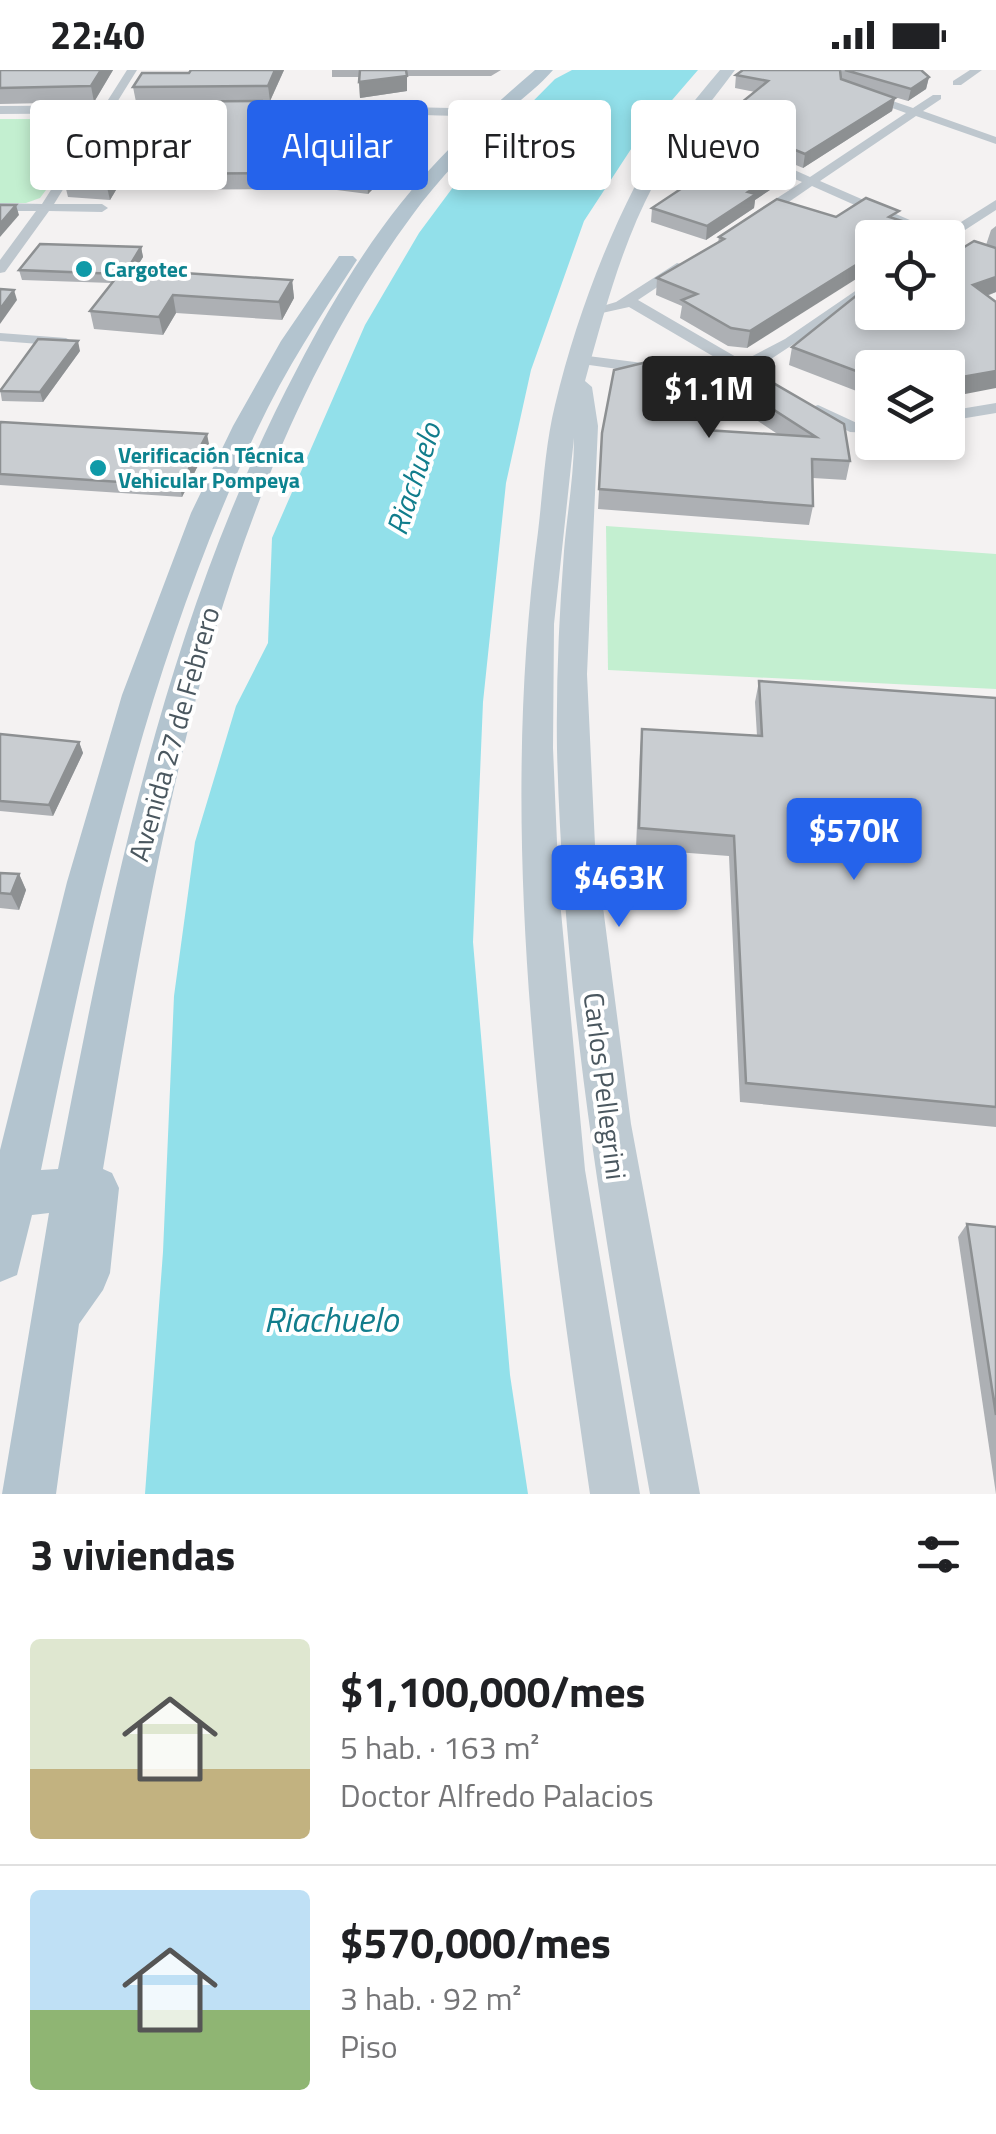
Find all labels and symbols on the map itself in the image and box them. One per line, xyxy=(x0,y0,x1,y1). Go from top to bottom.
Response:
place label: Cargotec xyxy=(104,252,188,286)
marker: Cargotec xyxy=(73,258,95,280)
pin: $1.1M xyxy=(639,356,779,441)
water label: Riachuelo xyxy=(373,416,453,541)
place label: Verificación Técnica Vehicular Pompeya xyxy=(118,438,304,497)
marker: Verificación Técnica Vehicular Pompeya xyxy=(87,457,109,479)
street label: Avenida 27 de Febrero xyxy=(117,601,230,866)
pin: $570K xyxy=(784,798,924,883)
pin: $463K xyxy=(549,845,689,930)
street label: Carlos Pellegrini xyxy=(573,990,638,1182)
water label: Riachuelo xyxy=(264,1292,400,1346)

